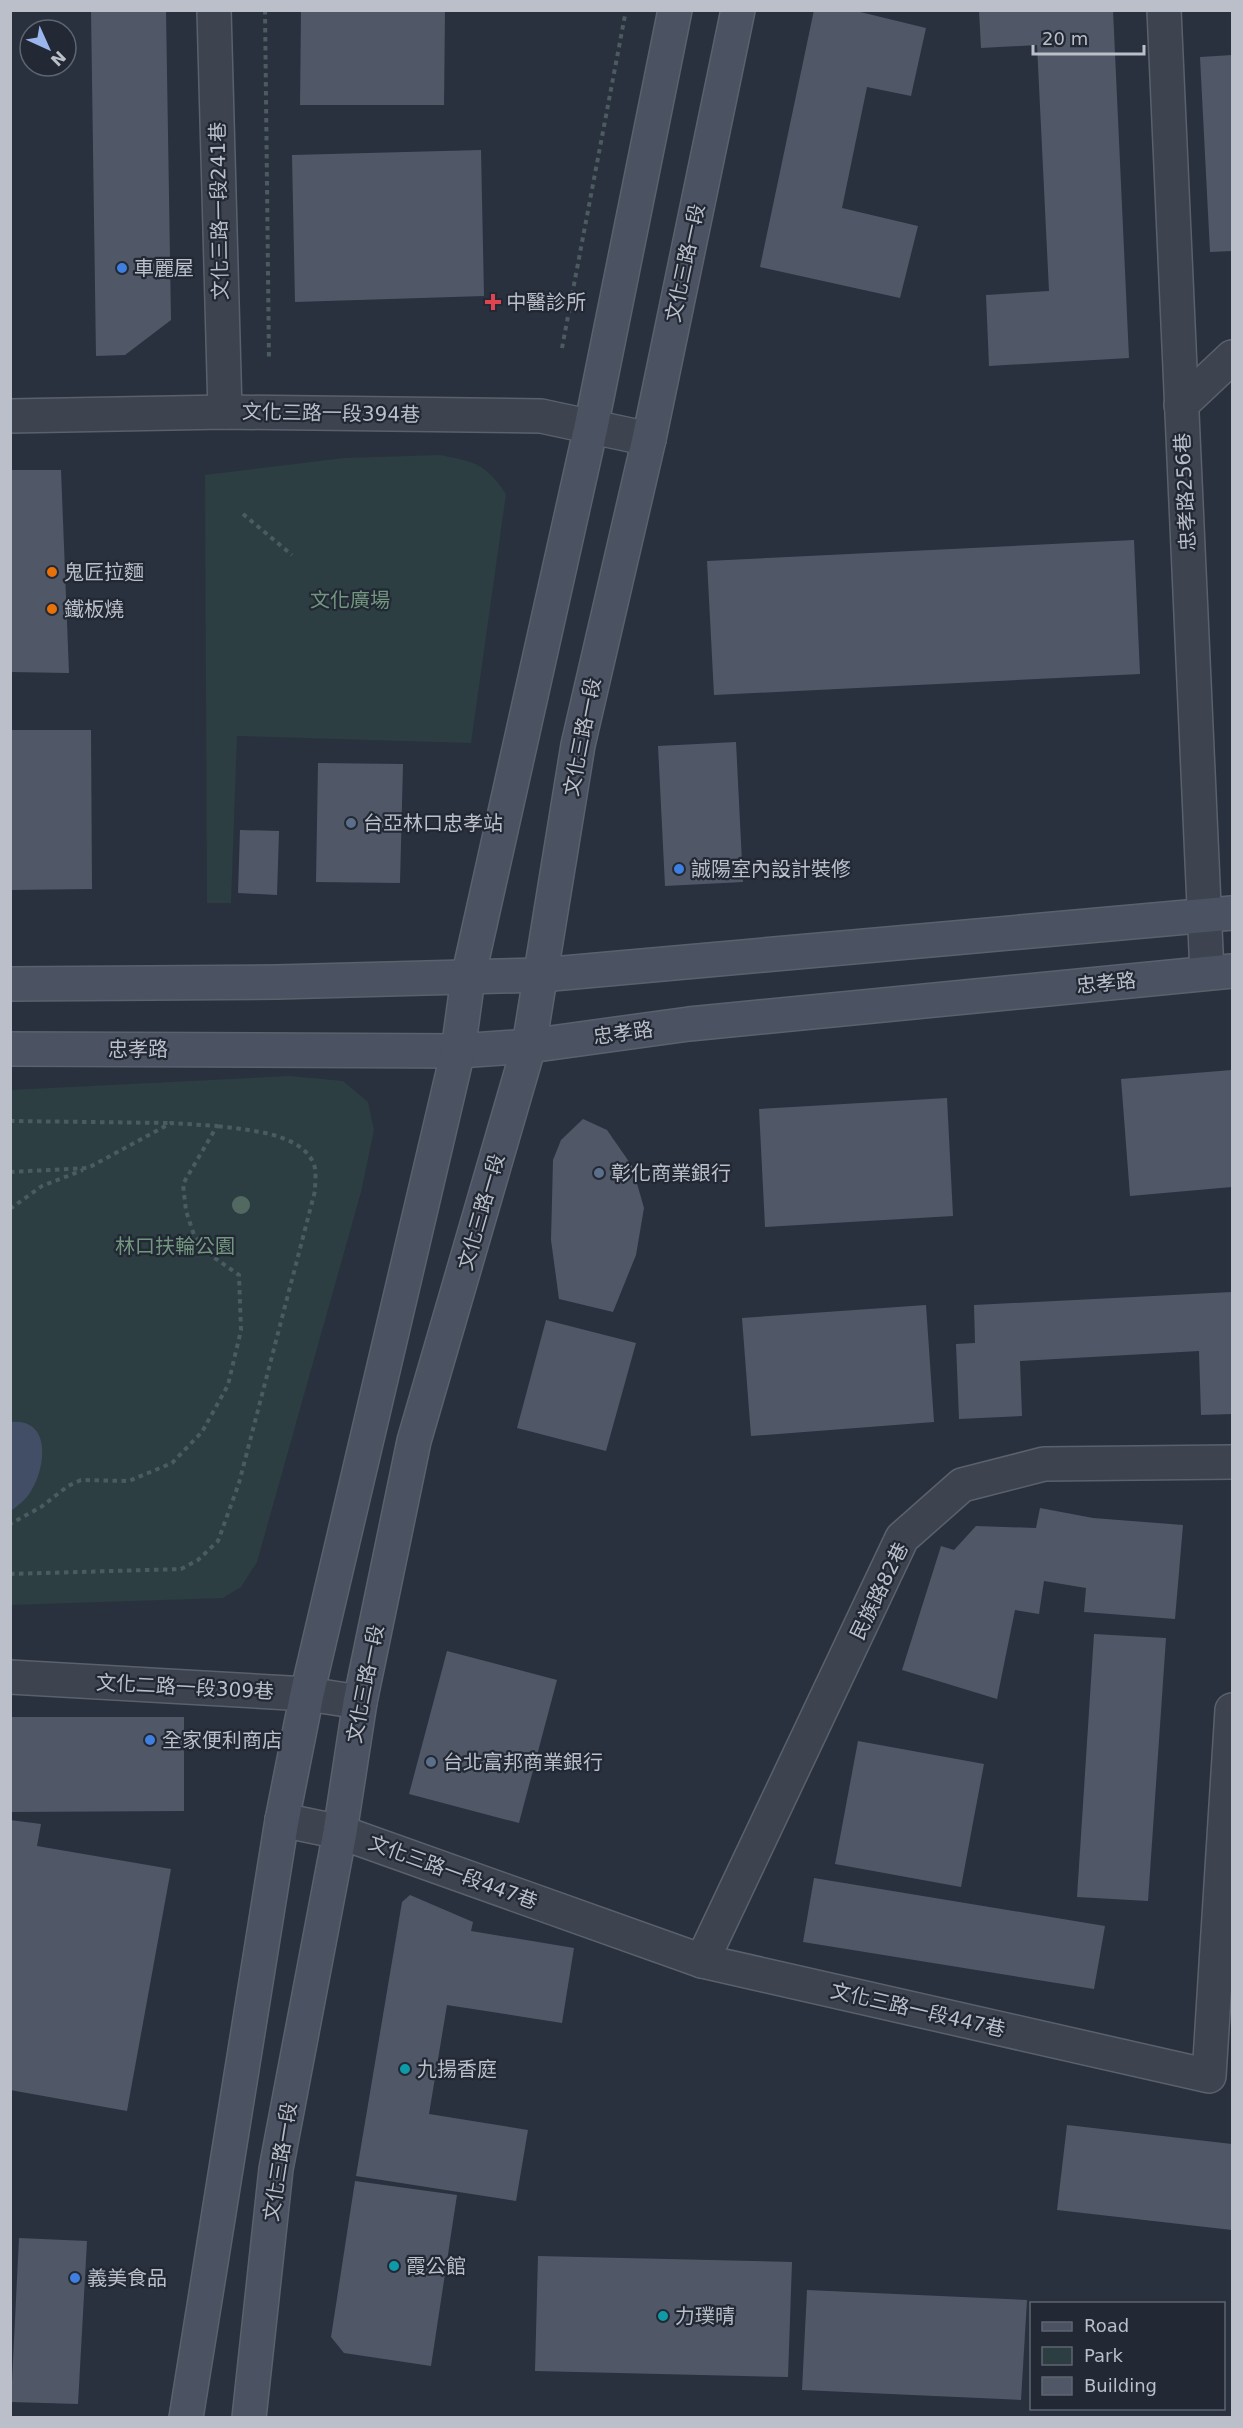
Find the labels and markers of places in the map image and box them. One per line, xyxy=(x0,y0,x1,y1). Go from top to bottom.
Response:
place label: 車麗屋 xyxy=(134,256,194,280)
marker: 車麗屋 xyxy=(115,261,129,275)
place label: 中醫診所 xyxy=(506,290,586,314)
marker: 中醫診所 xyxy=(484,293,502,311)
place label: 鬼匠拉麵 xyxy=(64,560,144,584)
marker: 鬼匠拉麵 xyxy=(45,565,59,579)
place label: 鐵板燒 xyxy=(64,597,124,621)
marker: 鐵板燒 xyxy=(45,602,59,616)
place label: 台亞林口忠孝站 xyxy=(363,811,503,835)
marker: 台亞林口忠孝站 xyxy=(344,816,358,830)
place label: 誠陽室內設計裝修 xyxy=(691,857,851,881)
marker: 誠陽室內設計裝修 xyxy=(672,862,686,876)
place label: 彰化商業銀行 xyxy=(611,1161,731,1185)
marker: 彰化商業銀行 xyxy=(592,1166,606,1180)
place label: 全家便利商店 xyxy=(162,1728,282,1752)
marker: 全家便利商店 xyxy=(143,1733,157,1747)
place label: 台北富邦商業銀行 xyxy=(443,1750,603,1774)
marker: 台北富邦商業銀行 xyxy=(424,1755,438,1769)
place label: 九揚香庭 xyxy=(417,2057,497,2081)
marker: 九揚香庭 xyxy=(398,2062,412,2076)
place label: 霞公館 xyxy=(406,2254,466,2278)
marker: 霞公館 xyxy=(387,2259,401,2273)
place label: 義美食品 xyxy=(87,2266,167,2290)
marker: 義美食品 xyxy=(68,2271,82,2285)
place label: 力璞晴 xyxy=(675,2304,735,2328)
marker: 力璞晴 xyxy=(656,2309,670,2323)

